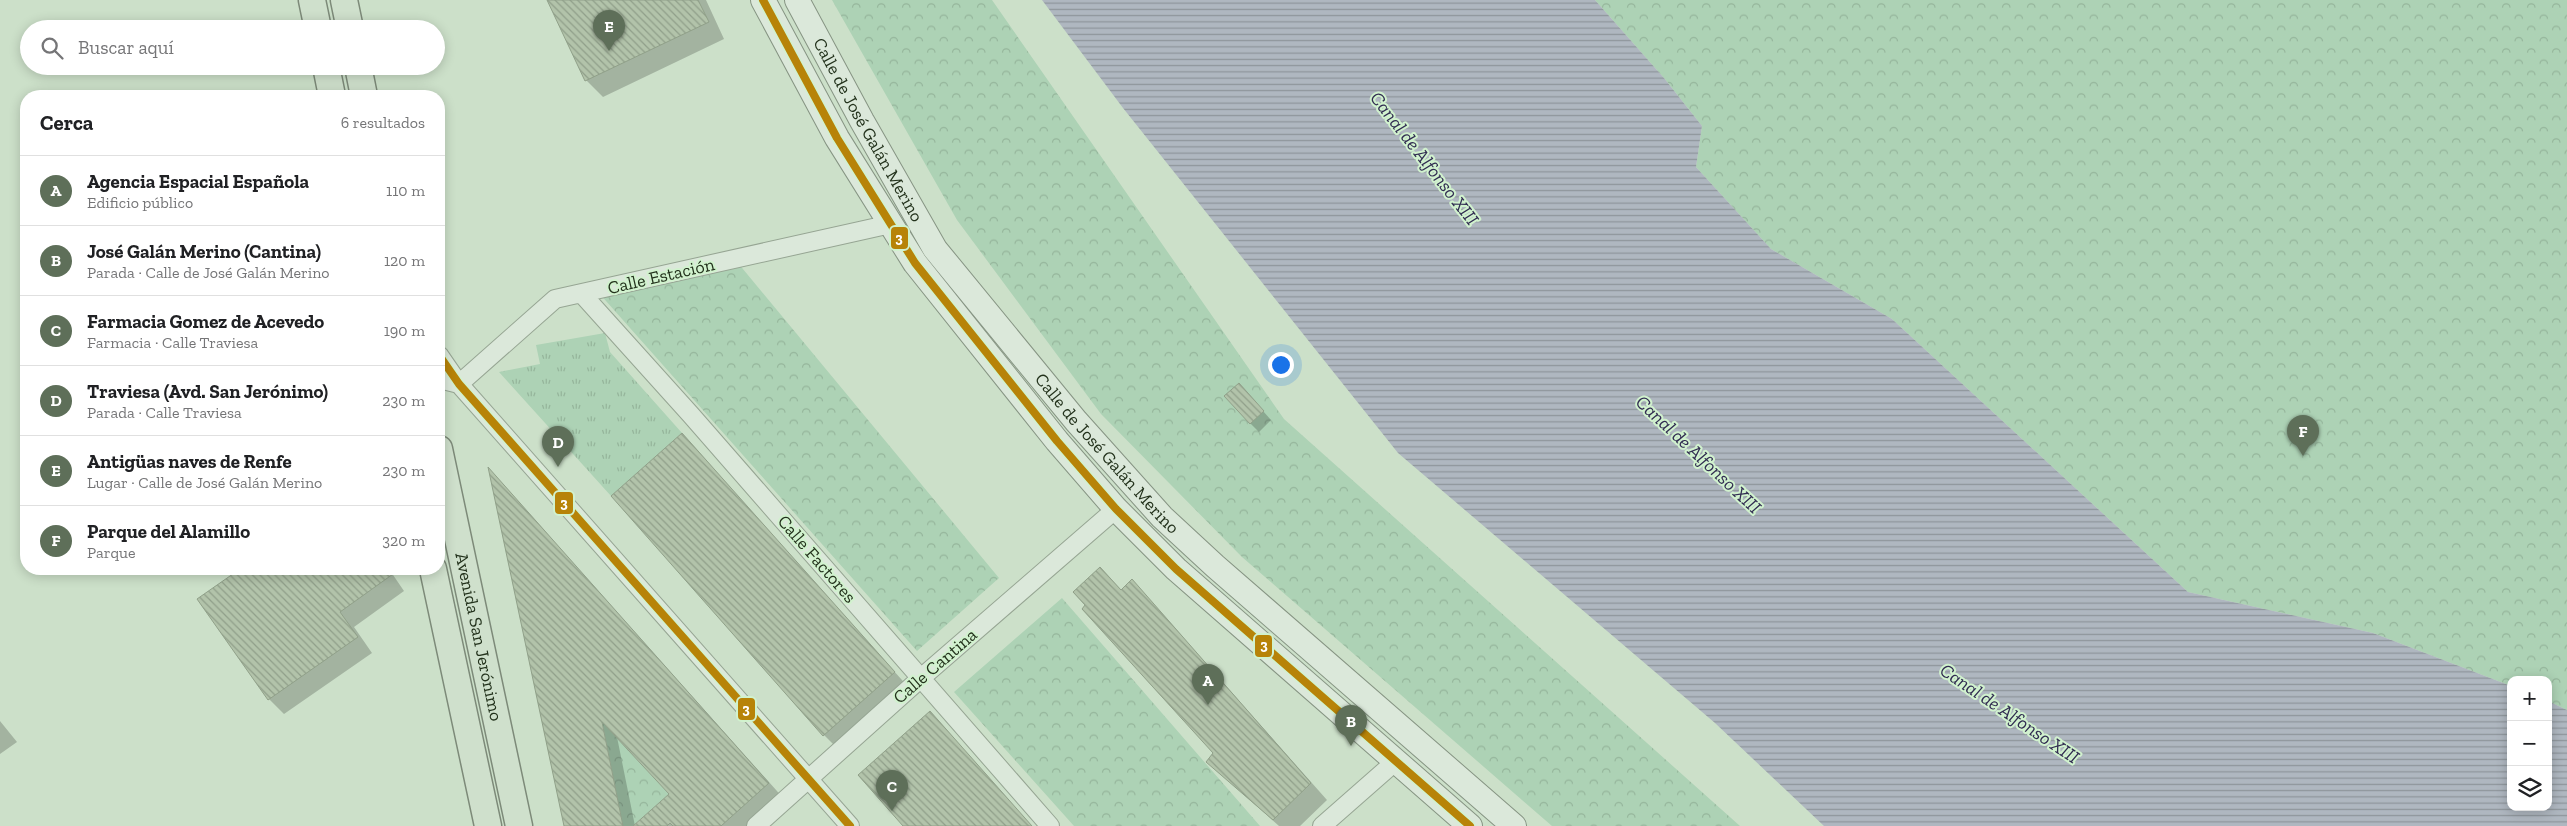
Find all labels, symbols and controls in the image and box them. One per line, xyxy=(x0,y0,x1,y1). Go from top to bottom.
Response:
pin: E xyxy=(593,10,625,51)
search box xyxy=(20,20,445,75)
icon: search xyxy=(38,34,66,62)
street label: Calle de José Galán Merino xyxy=(808,34,928,226)
text: Buscar aquí xyxy=(78,36,174,59)
water label: Canal de Alfonso XIII xyxy=(1365,87,1484,230)
text: Cerca xyxy=(40,110,93,135)
text: 6 resultados xyxy=(341,113,425,132)
text: Agencia Espacial Española xyxy=(87,170,309,193)
text: A xyxy=(51,181,62,200)
text: 110 m xyxy=(386,181,425,200)
text: Edificio público xyxy=(87,193,193,212)
line badge: 3 xyxy=(890,226,909,250)
text: 3 xyxy=(895,230,903,247)
text: José Galán Merino (Cantina) xyxy=(87,240,321,263)
text: B xyxy=(51,251,61,270)
text: 120 m xyxy=(384,251,425,270)
street label: Calle Estación xyxy=(605,253,717,299)
text: Parada · Calle de José Galán Merino xyxy=(87,263,330,282)
text: Farmacia Gomez de Acevedo xyxy=(87,310,324,333)
text: C xyxy=(51,321,61,340)
text: 190 m xyxy=(384,321,425,340)
text: Farmacia · Calle Traviesa xyxy=(87,333,258,352)
your location xyxy=(1268,352,1294,378)
street label: Calle de José Galán Merino xyxy=(1030,369,1184,538)
text: Traviesa (Avd. San Jerónimo) xyxy=(87,380,328,403)
water label: Canal de Alfonso XIII xyxy=(1631,390,1766,518)
text: D xyxy=(50,391,62,410)
text: 230 m xyxy=(382,391,425,410)
text: Parada · Calle Traviesa xyxy=(87,403,242,422)
pin: F xyxy=(2287,415,2319,456)
pin: D xyxy=(542,426,574,467)
text: Antigüas naves de Renfe xyxy=(87,450,292,473)
text: E xyxy=(51,461,61,480)
text: 230 m xyxy=(382,461,425,480)
text: Lugar · Calle de José Galán Merino xyxy=(87,473,322,492)
line badge: 3 xyxy=(554,491,574,515)
text: 3 xyxy=(560,495,568,512)
street label: Calle Factores xyxy=(773,511,861,607)
text: Parque del Alamillo xyxy=(87,520,250,543)
text: F xyxy=(51,531,61,550)
text: 320 m xyxy=(382,531,425,550)
text: Parque xyxy=(87,543,136,562)
street label: Avenida San Jerónimo xyxy=(450,550,507,723)
street label: Calle Cantina xyxy=(889,623,982,708)
line badge: 3 xyxy=(1254,634,1273,658)
text: 3 xyxy=(1260,637,1268,654)
water label: Canal de Alfonso XIII xyxy=(1936,658,2084,769)
pin: A xyxy=(1192,664,1224,705)
map controls xyxy=(2507,676,2552,811)
button: + xyxy=(2507,676,2552,721)
line badge: 3 xyxy=(737,697,756,721)
text: 3 xyxy=(742,701,750,718)
pin: B xyxy=(1335,705,1367,746)
button: − xyxy=(2507,721,2552,766)
button: layers xyxy=(2507,766,2552,811)
pin: C xyxy=(876,770,908,811)

